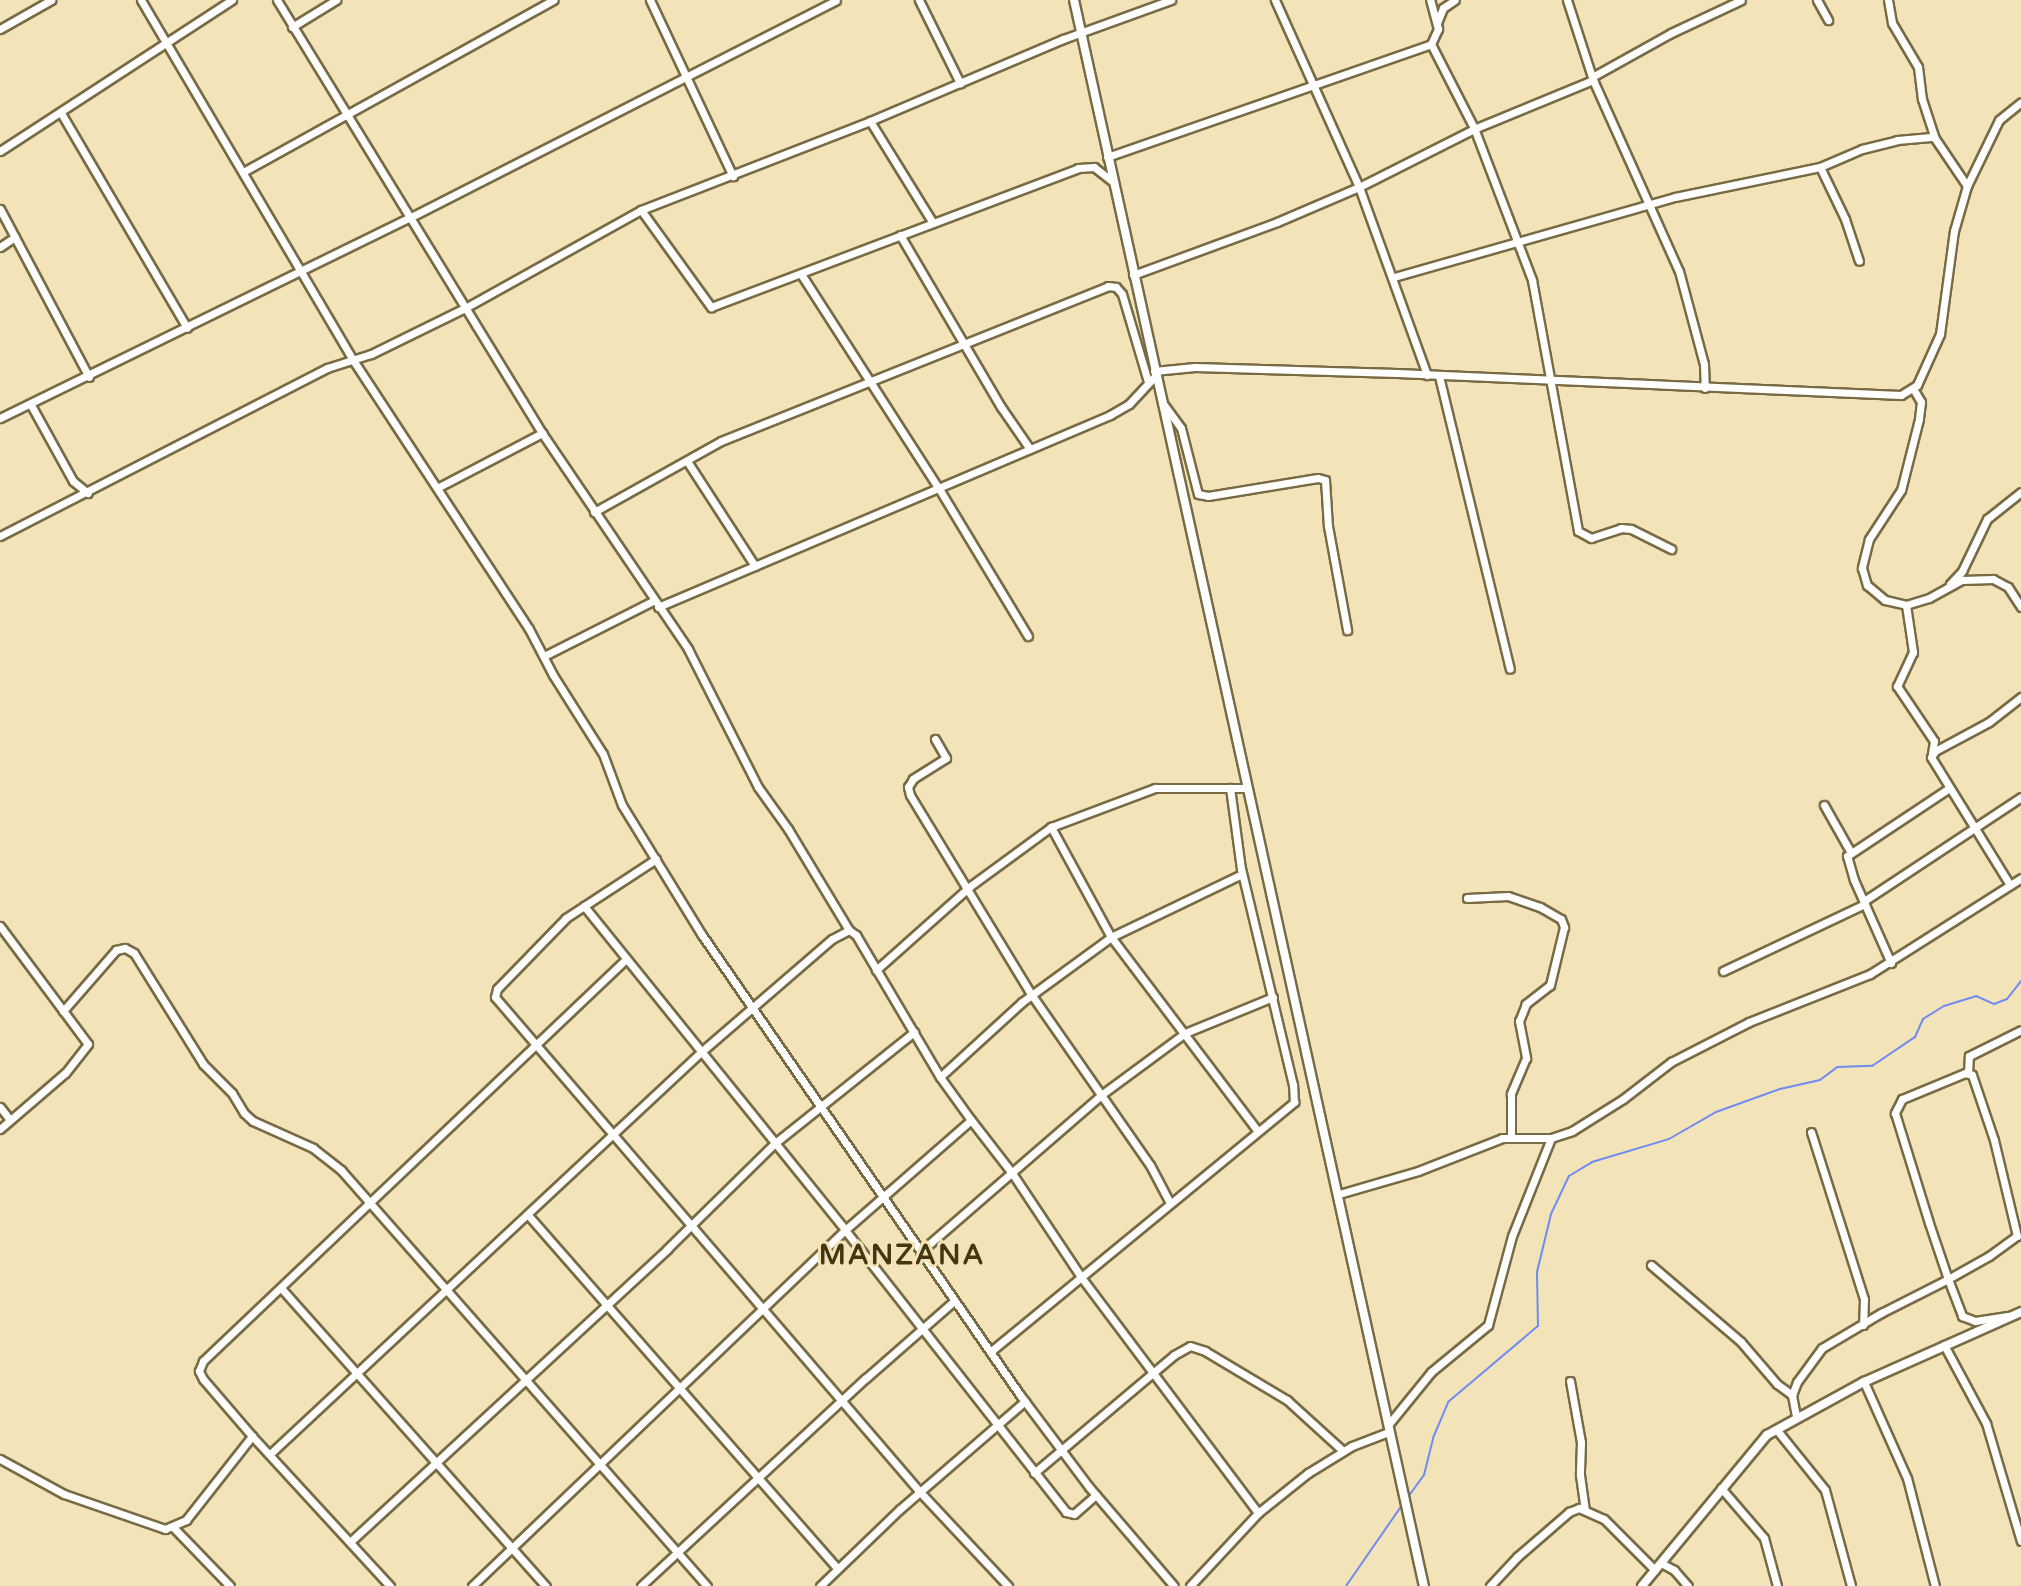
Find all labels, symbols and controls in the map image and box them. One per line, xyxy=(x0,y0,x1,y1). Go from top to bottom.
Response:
district label: MANZANA xyxy=(819,1238,985,1272)

